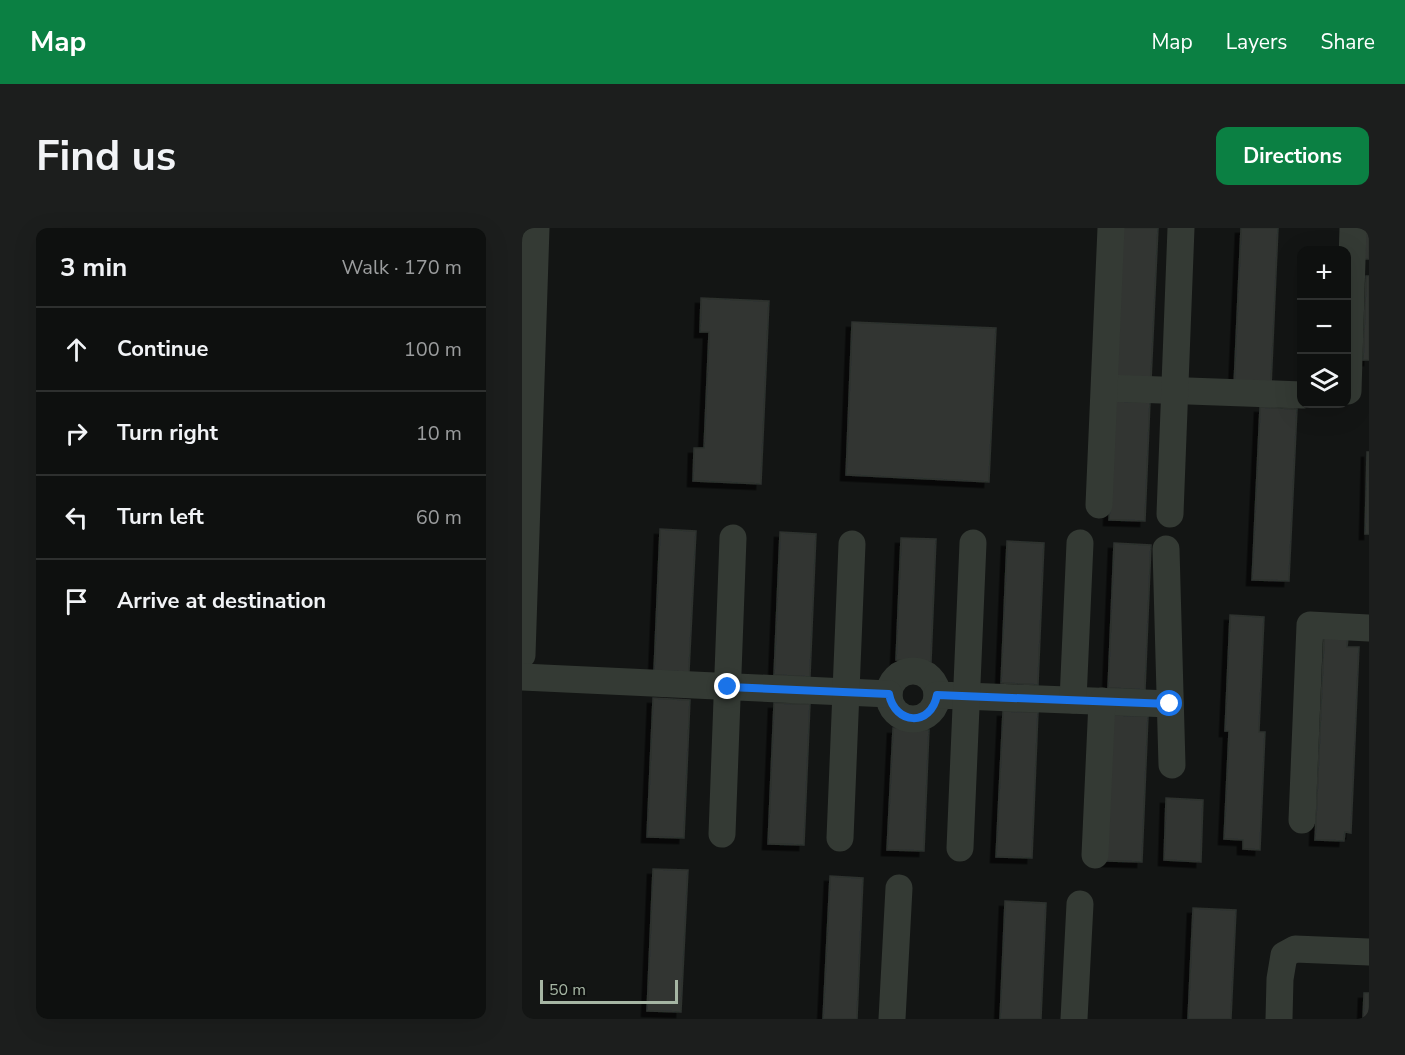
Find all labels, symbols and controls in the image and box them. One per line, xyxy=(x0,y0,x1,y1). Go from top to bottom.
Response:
text: Map xyxy=(30,23,86,61)
text: Map xyxy=(1151,28,1193,56)
text: Layers xyxy=(1226,28,1287,56)
text: Share xyxy=(1320,28,1375,56)
button: Directions xyxy=(1216,127,1369,185)
text: Find us xyxy=(36,128,176,185)
map controls xyxy=(1297,246,1351,408)
button: + xyxy=(1297,246,1351,300)
text: 3 min xyxy=(60,250,127,285)
text: Walk · 170 m xyxy=(342,254,462,281)
button: − xyxy=(1297,300,1351,354)
icon: ahead xyxy=(60,333,93,366)
text: Continue xyxy=(117,334,208,364)
text: 100 m xyxy=(404,336,462,363)
button: layers xyxy=(1297,354,1351,408)
icon: right xyxy=(60,417,93,450)
text: Turn right xyxy=(117,418,218,448)
text: 10 m xyxy=(416,420,462,447)
icon: left xyxy=(60,501,93,534)
text: Turn left xyxy=(117,502,204,532)
text: 60 m xyxy=(416,504,462,531)
icon: arrive xyxy=(60,585,93,618)
text: Arrive at destination xyxy=(117,586,326,616)
route end xyxy=(714,673,740,699)
route start xyxy=(1156,690,1182,716)
scale bar xyxy=(540,977,678,1004)
text: 50 m xyxy=(549,979,586,1001)

